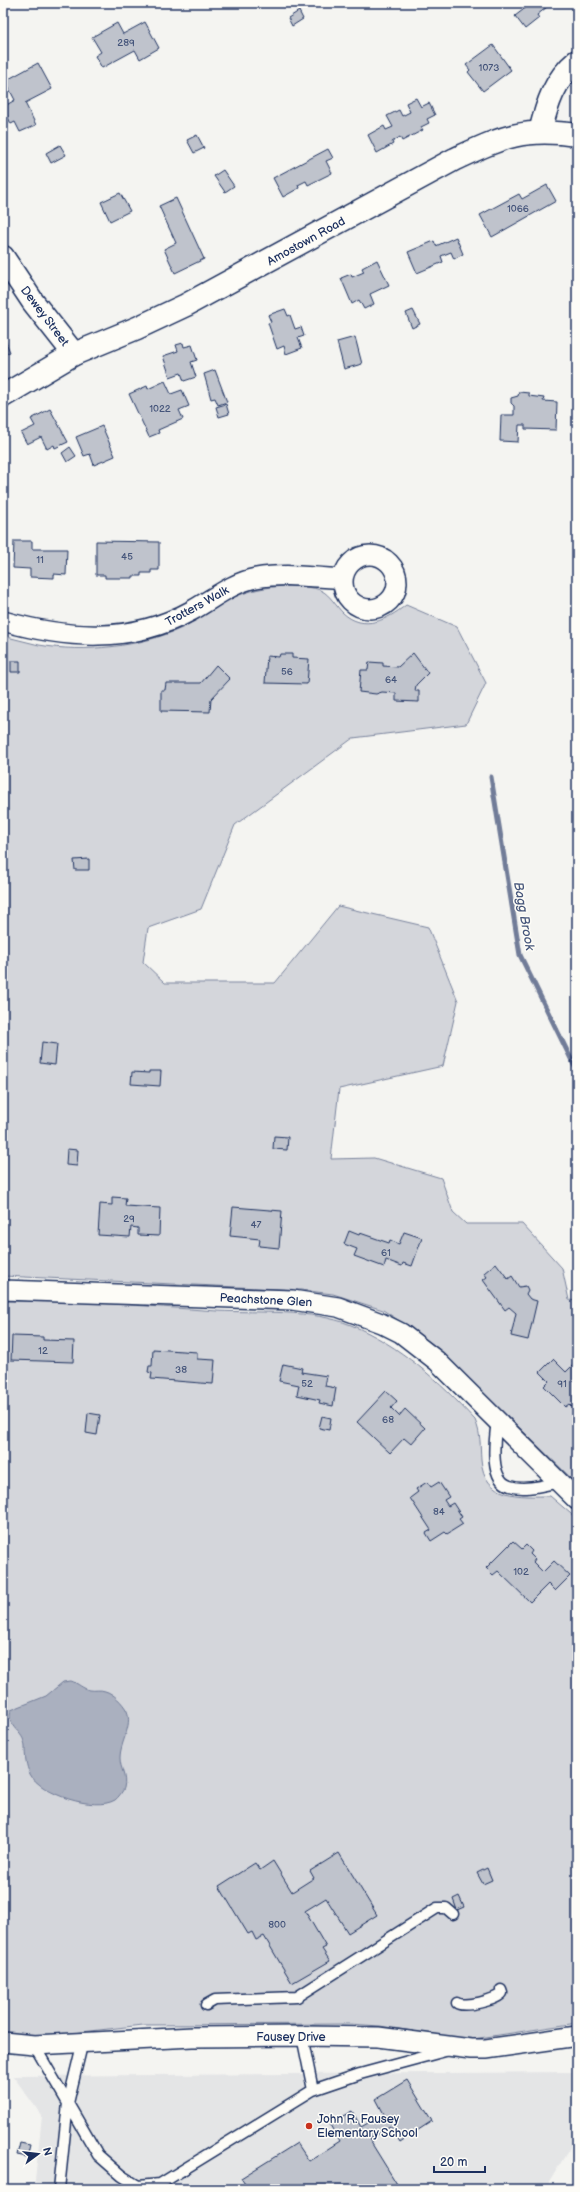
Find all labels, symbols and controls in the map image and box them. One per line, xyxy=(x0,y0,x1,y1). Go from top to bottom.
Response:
house number: 289 xyxy=(117,37,135,49)
house number: 1073 xyxy=(479,62,499,74)
house number: 1066 xyxy=(507,203,529,215)
street label: Amostown Road xyxy=(264,214,348,269)
street label: Dewey Street xyxy=(17,283,72,350)
house number: 1022 xyxy=(149,403,171,415)
house number: 45 xyxy=(121,551,133,563)
house number: 11 xyxy=(36,554,44,566)
street label: Trotters Walk xyxy=(163,583,232,630)
house number: 56 xyxy=(281,666,293,678)
house number: 64 xyxy=(385,674,397,686)
water label: Bagg Brook xyxy=(510,881,538,952)
house number: 29 xyxy=(123,1213,135,1225)
house number: 47 xyxy=(250,1219,262,1231)
house number: 61 xyxy=(381,1247,391,1259)
street label: Peachstone Glen xyxy=(219,1291,313,1310)
house number: 12 xyxy=(38,1345,48,1357)
house number: 38 xyxy=(175,1364,187,1376)
house number: 52 xyxy=(301,1378,313,1390)
house number: 91 xyxy=(557,1378,567,1390)
house number: 68 xyxy=(382,1414,394,1426)
house number: 84 xyxy=(433,1506,445,1518)
house number: 102 xyxy=(513,1566,529,1578)
house number: 800 xyxy=(268,1919,286,1931)
street label: Fausey Drive xyxy=(256,2030,326,2045)
place label: John R. Fausey Elementary School xyxy=(317,2112,418,2141)
marker: John R. Fausey Elementary School xyxy=(304,2121,314,2131)
north arrow xyxy=(18,2134,58,2174)
text: N xyxy=(40,2146,55,2157)
scale bar xyxy=(434,2148,485,2174)
text: 20 m xyxy=(440,2155,467,2170)

